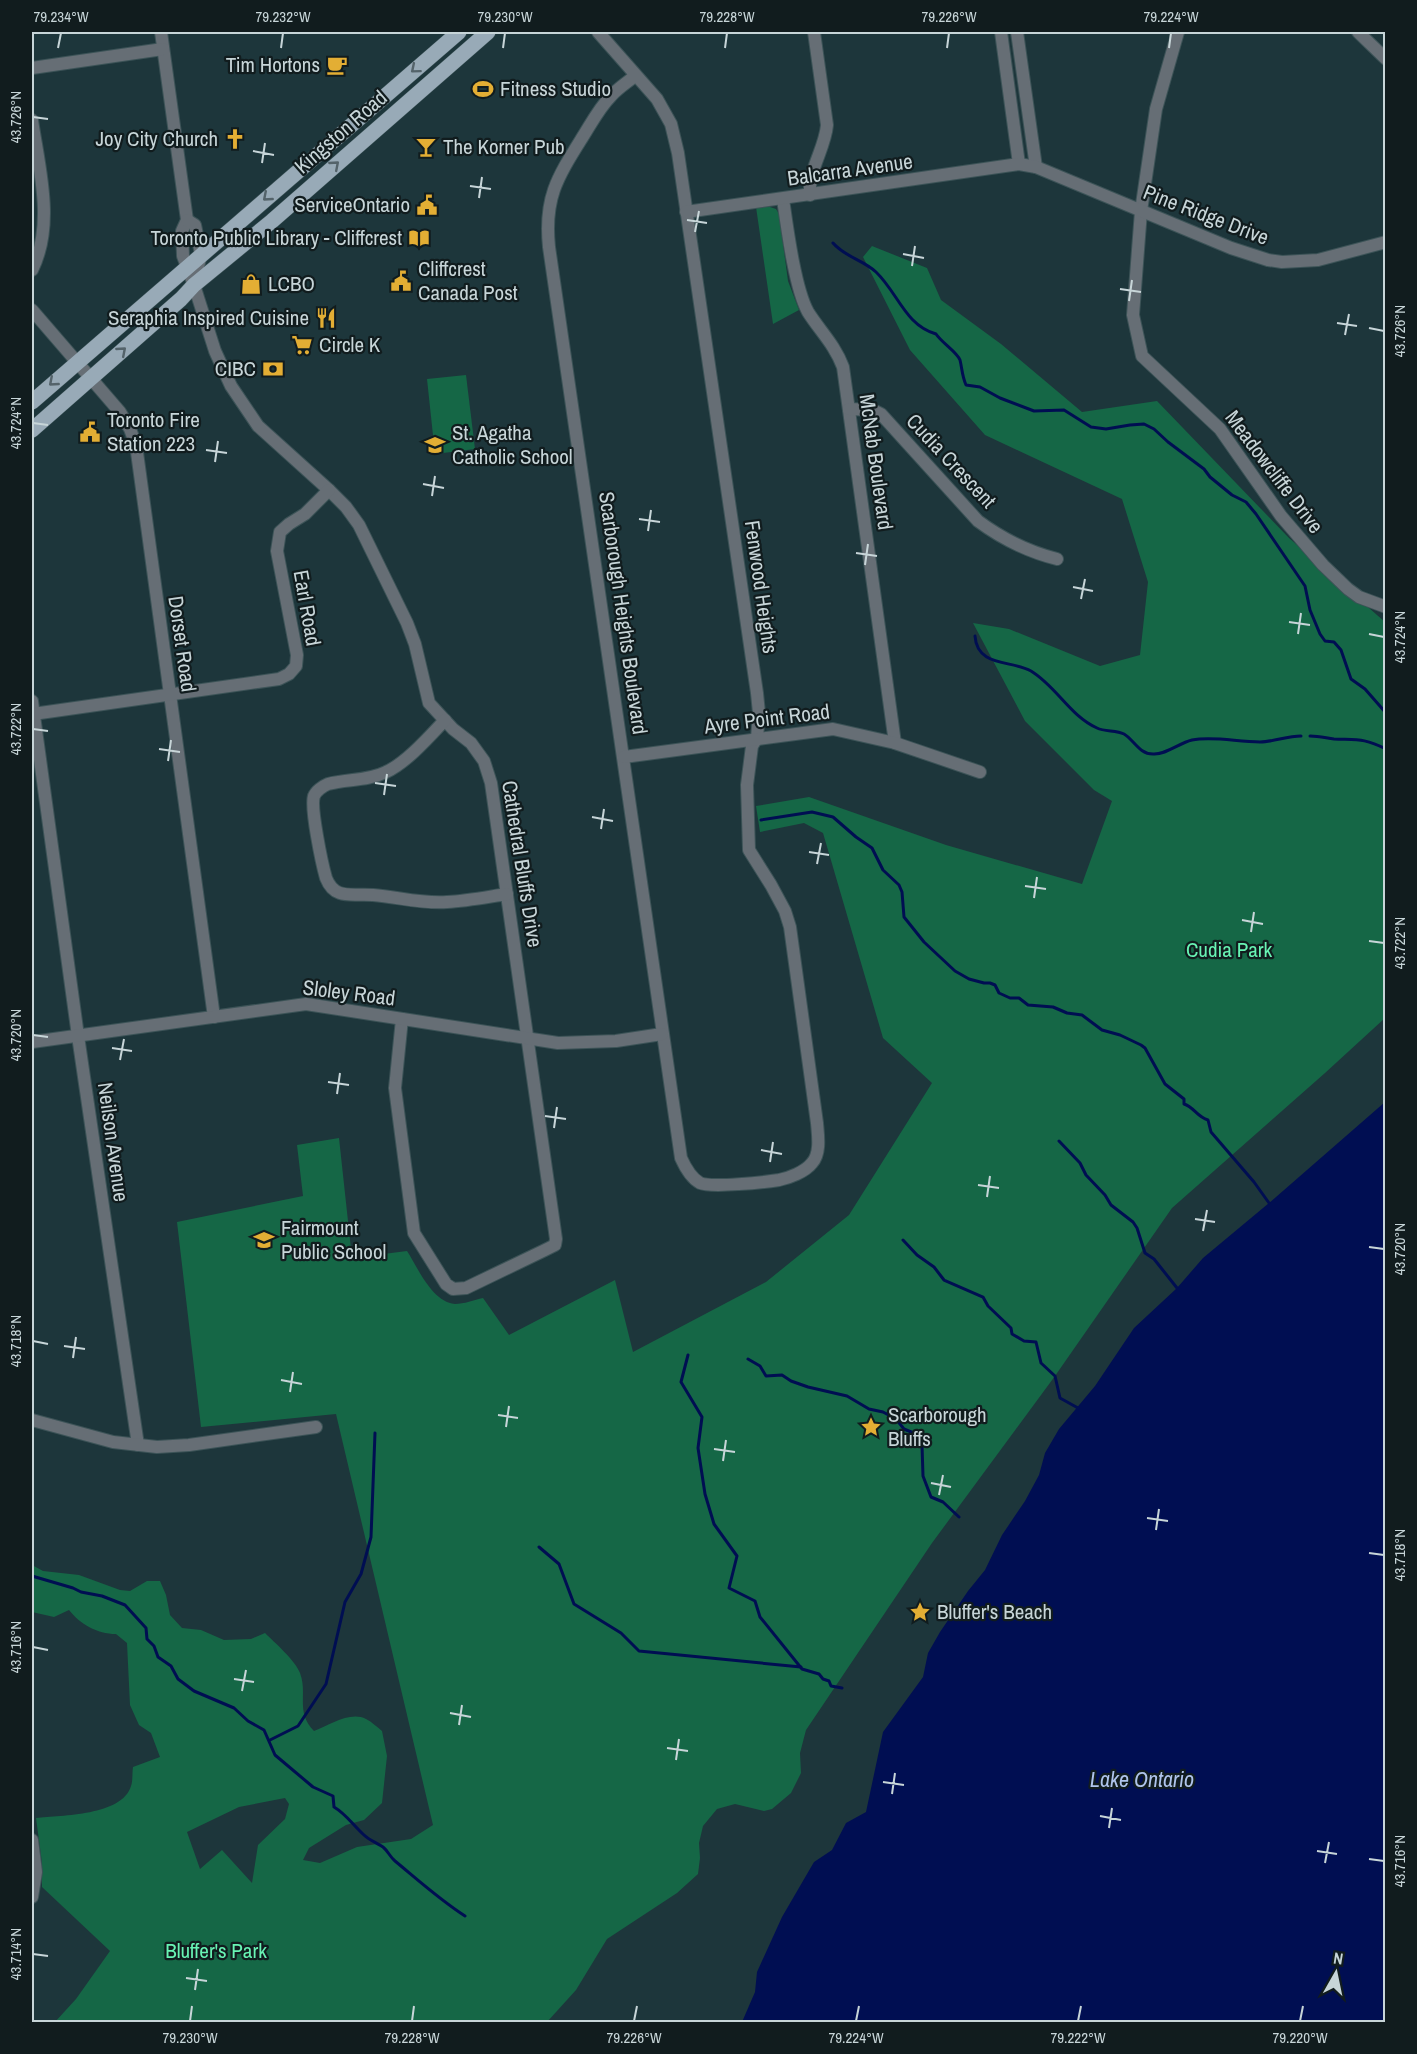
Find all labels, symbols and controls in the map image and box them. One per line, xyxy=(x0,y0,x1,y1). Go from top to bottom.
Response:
text: 79.234°W xyxy=(33,6,89,27)
text: 79.232°W xyxy=(255,6,311,27)
text: 79.230°W xyxy=(477,6,533,27)
text: 79.228°W xyxy=(699,6,755,27)
text: 79.226°W xyxy=(921,6,977,27)
text: 79.224°W xyxy=(1143,6,1199,27)
place label: Tim Hortons xyxy=(226,50,320,79)
cafe icon: Tim Hortons xyxy=(325,53,349,77)
one-way arrow xyxy=(411,62,422,73)
place label: Fitness Studio xyxy=(500,74,611,103)
sports icon: Fitness Studio xyxy=(471,77,495,101)
street label: Kingston Road xyxy=(288,83,393,180)
text: 43.726°N xyxy=(5,91,26,143)
place label: Joy City Church xyxy=(96,124,218,153)
church icon: Joy City Church xyxy=(223,127,247,151)
place label: The Korner Pub xyxy=(443,132,565,161)
bar icon: The Korner Pub xyxy=(414,135,438,159)
street label: Balcarra Avenue xyxy=(785,146,914,193)
one-way arrow xyxy=(328,161,339,172)
street label: Pine Ridge Drive xyxy=(1139,177,1273,252)
one-way arrow xyxy=(263,190,274,201)
place label: ServiceOntario xyxy=(294,190,410,219)
public building icon: ServiceOntario xyxy=(415,193,439,217)
place label: Toronto Public Library - Cliffcrest xyxy=(151,223,402,252)
library icon: Toronto Public Library - Cliffcrest xyxy=(407,226,431,250)
place label: Cliffcrest Canada Post xyxy=(418,254,518,307)
place label: LCBO xyxy=(268,269,315,298)
public building icon: Cliffcrest Canada Post xyxy=(389,269,413,293)
shop icon: LCBO xyxy=(239,272,263,296)
place label: Seraphia Inspired Cuisine xyxy=(108,303,309,332)
text: 43.726°N xyxy=(1389,305,1410,357)
restaurant icon: Seraphia Inspired Cuisine xyxy=(314,306,338,330)
place label: Circle K xyxy=(319,330,381,359)
supermarket icon: Circle K xyxy=(290,333,314,357)
one-way arrow xyxy=(115,347,126,358)
place label: CIBC xyxy=(215,354,256,383)
bank icon: CIBC xyxy=(261,357,285,381)
one-way arrow xyxy=(49,375,60,386)
street label: McNab Boulevard xyxy=(853,392,900,532)
text: 43.724°N xyxy=(5,397,26,449)
street label: Meadowcliffe Drive xyxy=(1219,404,1330,539)
place label: Toronto Fire Station 223 xyxy=(107,405,200,458)
street label: Cudia Crescent xyxy=(900,407,1003,514)
place label: St. Agatha Catholic School xyxy=(452,418,573,471)
public building icon: Toronto Fire Station 223 xyxy=(78,420,102,444)
school or university icon: St. Agatha Catholic School xyxy=(423,433,447,457)
street label: Scarborough Heights Boulevard xyxy=(592,490,655,736)
street label: Fenwood Heights xyxy=(738,518,785,655)
street label: Earl Road xyxy=(287,568,328,648)
street label: Dorset Road xyxy=(161,594,204,694)
text: 43.724°N xyxy=(1389,611,1410,663)
street label: Ayre Point Road xyxy=(702,696,831,741)
text: 43.722°N xyxy=(5,703,26,755)
street label: Cathedral Bluffs Drive xyxy=(495,779,550,949)
text: 43.722°N xyxy=(1389,917,1410,969)
park label: Cudia Park xyxy=(1186,935,1272,964)
street label: Sloley Road xyxy=(301,972,397,1013)
text: 43.720°N xyxy=(5,1009,26,1061)
street label: Neilson Avenue xyxy=(91,1080,136,1204)
place label: Fairmount Public School xyxy=(281,1213,386,1266)
text: 43.720°N xyxy=(1389,1223,1410,1275)
school or university icon: Fairmount Public School xyxy=(252,1228,276,1252)
text: 43.718°N xyxy=(5,1315,26,1367)
place label: Scarborough Bluffs xyxy=(888,1400,987,1453)
place icon: Scarborough Bluffs xyxy=(859,1415,883,1439)
text: 43.718°N xyxy=(1389,1529,1410,1581)
place label: Bluffer's Beach xyxy=(937,1597,1052,1626)
place icon: Bluffer's Beach xyxy=(908,1600,932,1624)
text: 43.716°N xyxy=(5,1621,26,1673)
water label: Lake Ontario xyxy=(1090,1764,1194,1794)
text: 43.716°N xyxy=(1389,1835,1410,1887)
text: 43.714°N xyxy=(5,1928,26,1980)
park label: Bluffer's Park xyxy=(165,1936,267,1965)
north arrow xyxy=(1306,1943,1366,2003)
text: N xyxy=(1332,1947,1345,1970)
text: 79.230°W xyxy=(162,2027,218,2048)
text: 79.228°W xyxy=(384,2027,440,2048)
text: 79.226°W xyxy=(606,2027,662,2048)
text: 79.224°W xyxy=(828,2027,884,2048)
text: 79.222°W xyxy=(1050,2027,1106,2048)
text: 79.220°W xyxy=(1272,2027,1328,2048)

